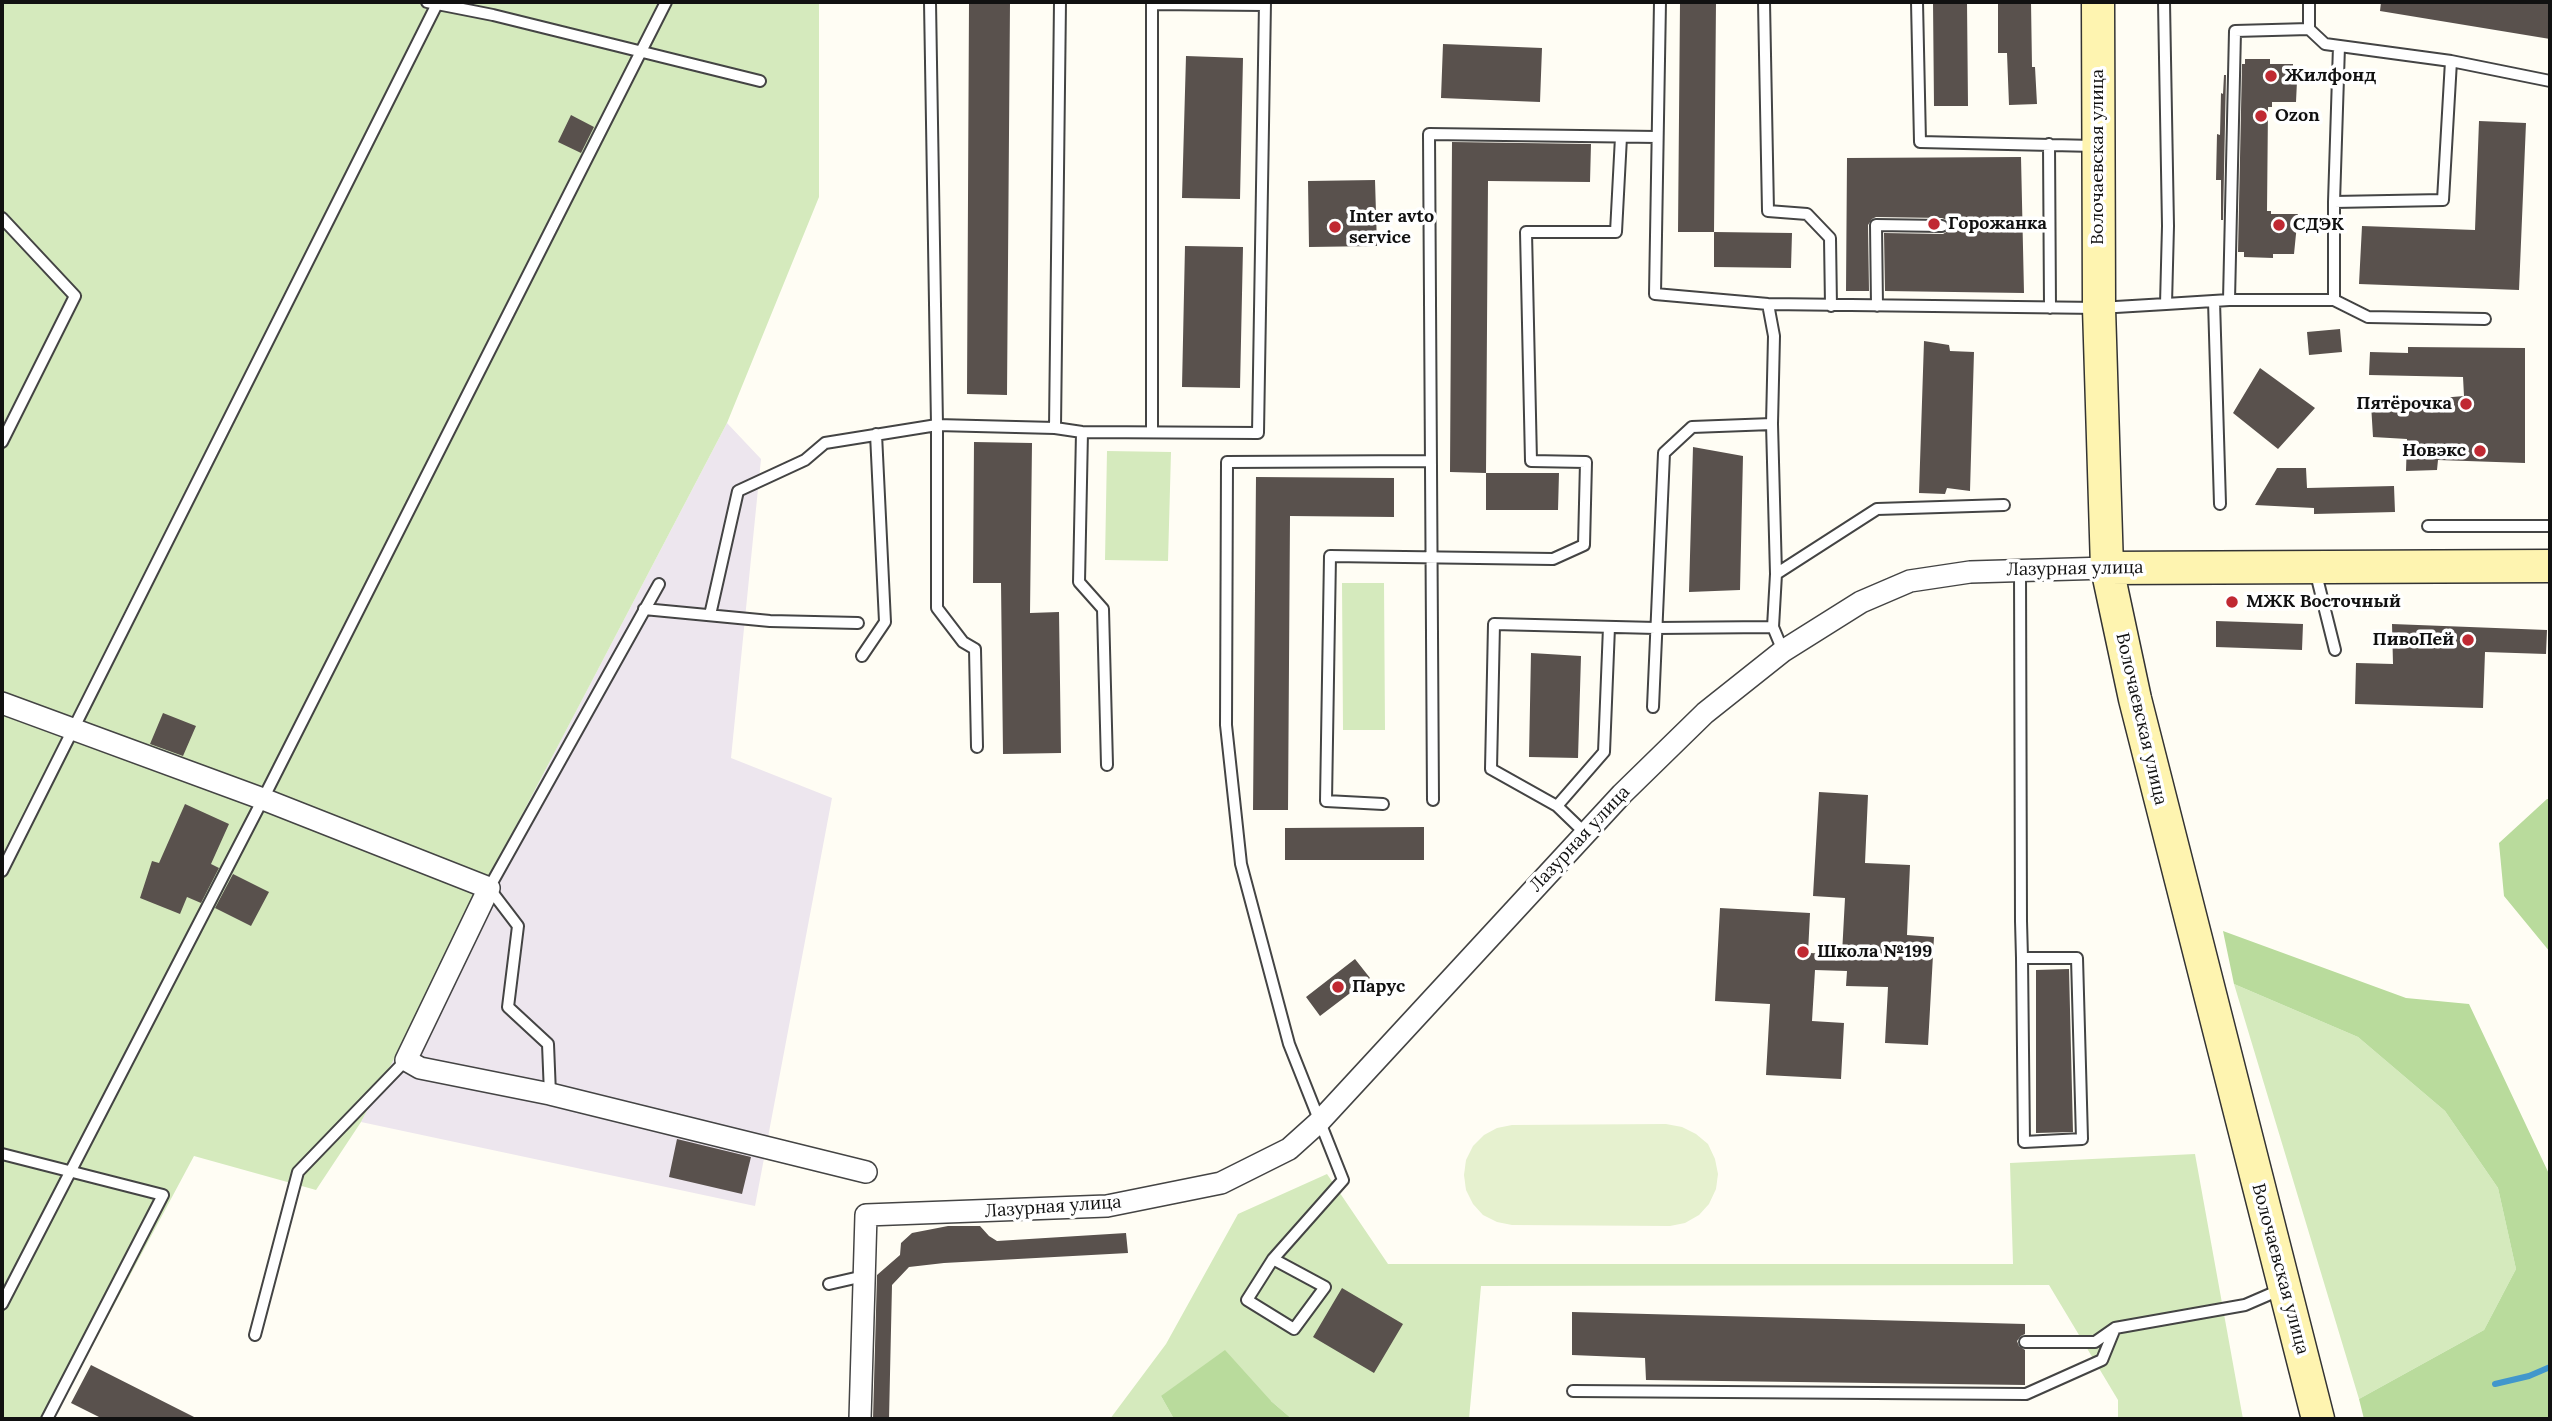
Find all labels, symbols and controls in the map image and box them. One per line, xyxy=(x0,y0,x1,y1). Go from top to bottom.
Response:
place label: Жилфонд xyxy=(2285,65,2376,87)
marker: Жилфонд xyxy=(2263,68,2279,84)
street label: Волочаевская улица xyxy=(2087,69,2109,245)
place label: Ozon xyxy=(2275,105,2320,127)
marker: Ozon xyxy=(2253,108,2269,124)
place label: Inter avto service xyxy=(1349,206,1434,248)
place label: Горожанка xyxy=(1948,213,2047,235)
place label: СДЭК xyxy=(2293,214,2344,236)
marker: Горожанка xyxy=(1926,216,1942,232)
marker: СДЭК xyxy=(2271,217,2287,233)
marker: Inter avto service xyxy=(1327,219,1343,235)
place label: Пятёрочка xyxy=(2356,393,2452,415)
marker: Пятёрочка xyxy=(2458,396,2474,412)
place label: Новэкс xyxy=(2402,440,2466,462)
marker: Новэкс xyxy=(2472,443,2488,459)
street label: Лазурная улица xyxy=(2006,557,2144,581)
place label: МЖК Восточный xyxy=(2246,591,2401,613)
marker: МЖК Восточный xyxy=(2224,594,2240,610)
place label: ПивоПей xyxy=(2373,629,2454,651)
street label: Волочаевская улица xyxy=(2111,631,2171,807)
marker: ПивоПей xyxy=(2460,632,2476,648)
street label: Лазурная улица xyxy=(1525,782,1635,896)
place label: Школа №199 xyxy=(1817,941,1932,963)
marker: Школа №199 xyxy=(1795,944,1811,960)
place label: Парус xyxy=(1352,976,1405,998)
marker: Парус xyxy=(1330,979,1346,995)
street label: Волочаевская улица xyxy=(2247,1181,2313,1357)
street label: Лазурная улица xyxy=(984,1191,1122,1223)

